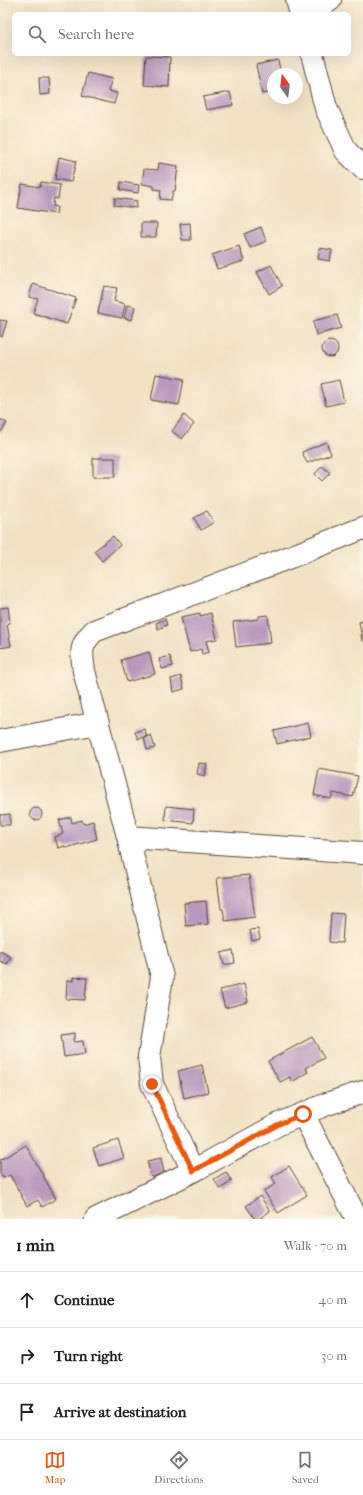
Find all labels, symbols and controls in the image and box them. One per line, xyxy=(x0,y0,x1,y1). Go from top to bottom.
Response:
search box xyxy=(12,12,351,56)
icon: search xyxy=(26,23,48,45)
text: Search here xyxy=(58,25,134,43)
north arrow xyxy=(267,68,303,104)
route end xyxy=(143,1075,161,1093)
route start xyxy=(294,1105,312,1123)
text: 1 min xyxy=(16,1235,55,1255)
text: Walk · 70 m xyxy=(284,1238,347,1253)
icon: ahead xyxy=(16,1289,38,1311)
text: Continue xyxy=(54,1291,114,1309)
text: 40 m xyxy=(319,1292,347,1307)
icon: right xyxy=(16,1345,38,1367)
text: Turn right xyxy=(54,1347,123,1365)
text: 30 m xyxy=(321,1348,347,1363)
icon: arrive xyxy=(16,1401,38,1423)
text: Arrive at destination xyxy=(54,1403,186,1421)
tab: Map xyxy=(44,1449,66,1486)
tab: Directions xyxy=(154,1449,204,1486)
tab: Saved xyxy=(292,1449,319,1486)

